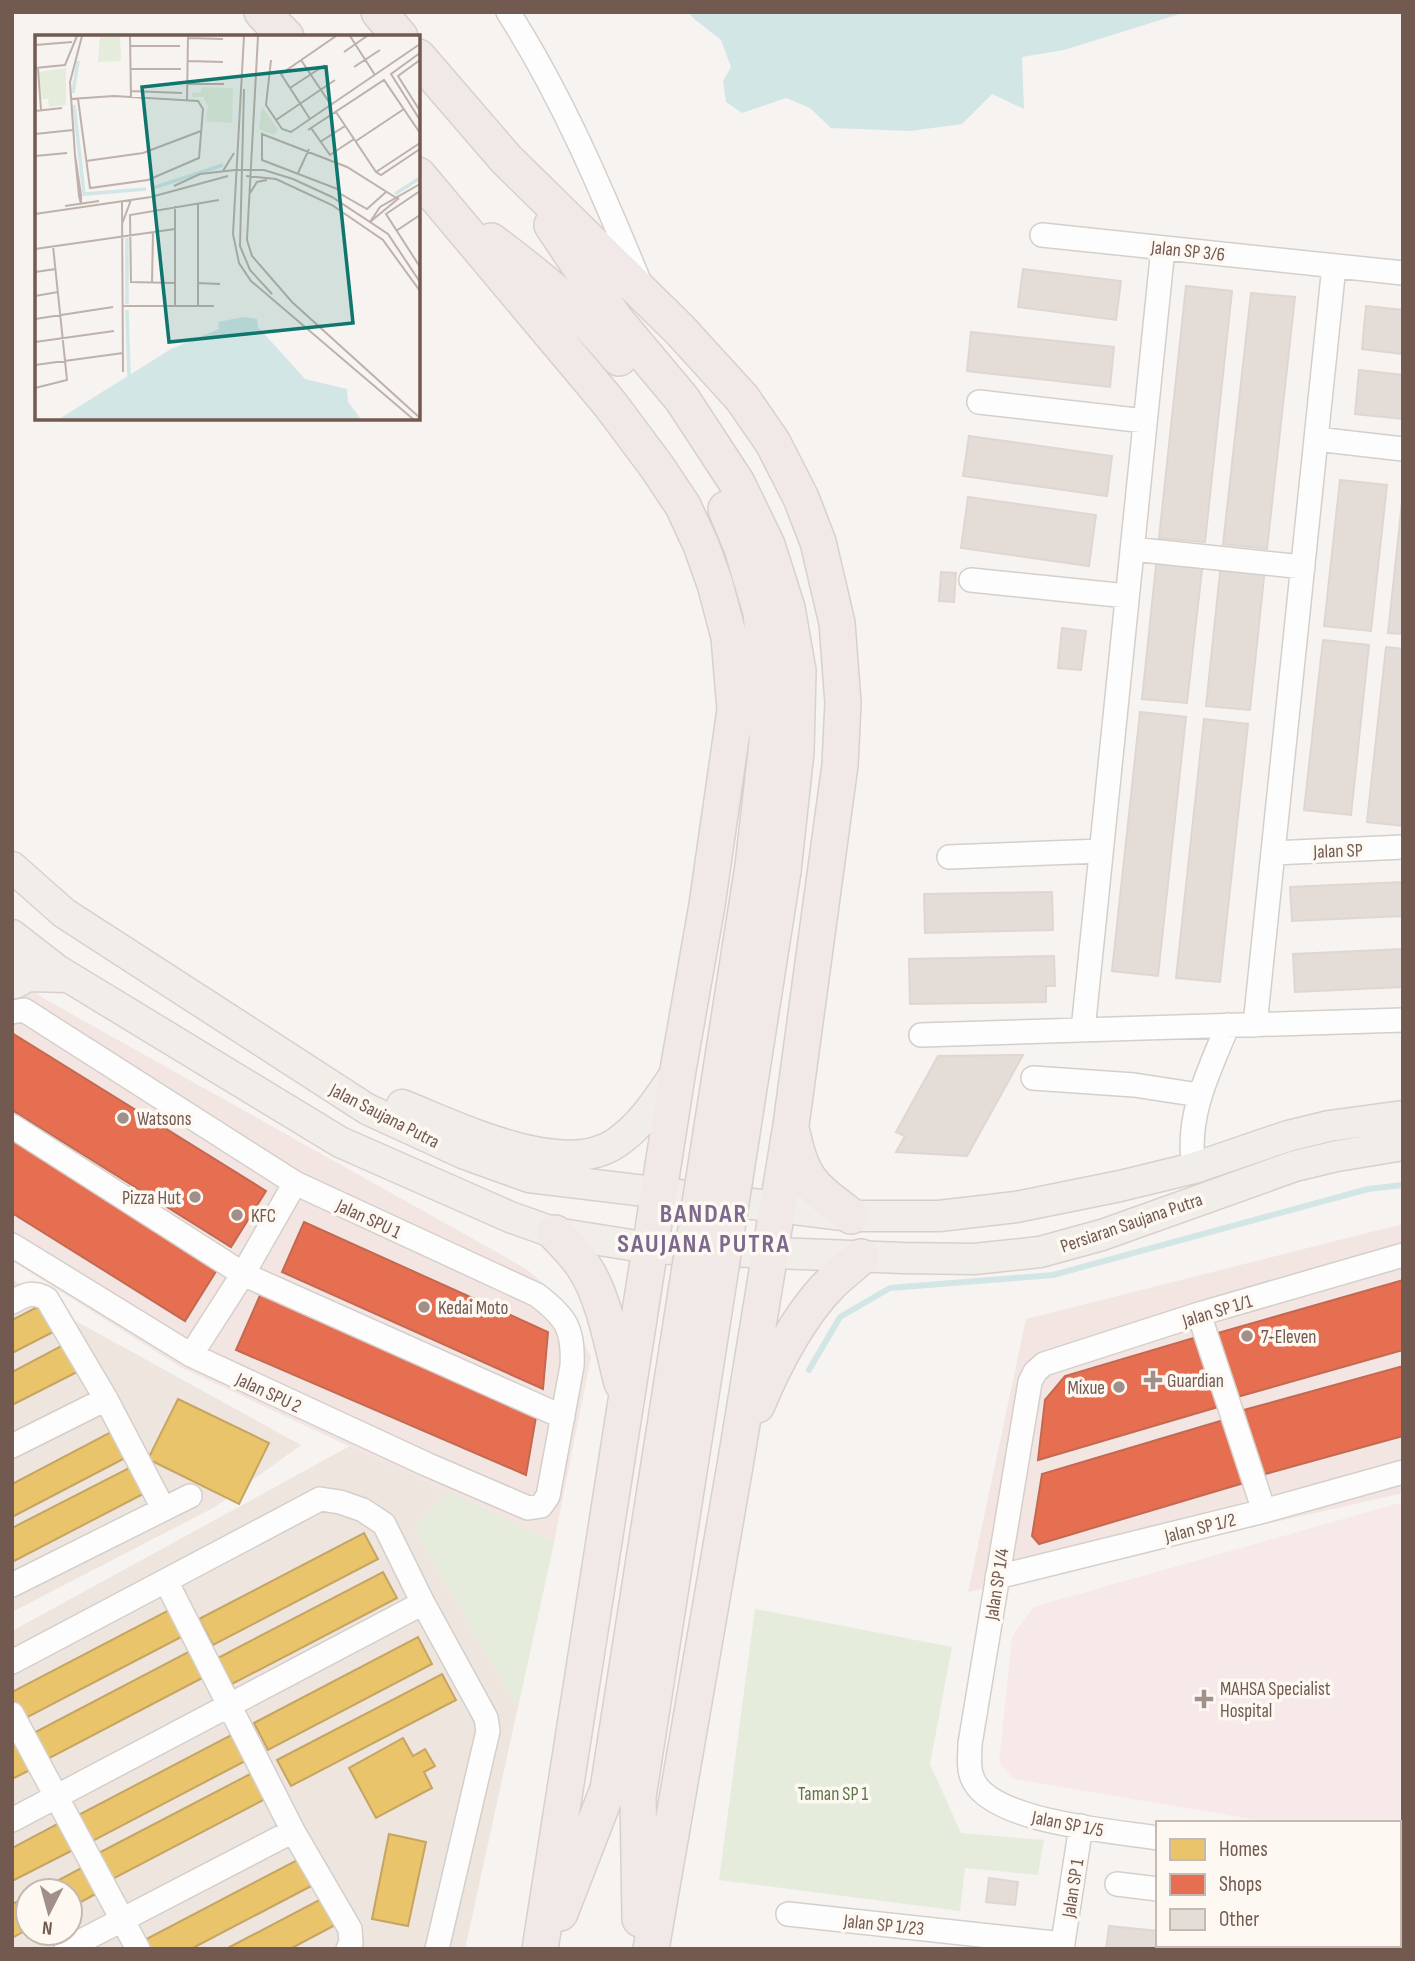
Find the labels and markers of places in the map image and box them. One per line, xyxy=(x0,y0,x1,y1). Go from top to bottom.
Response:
place label: Watsons xyxy=(137,1108,192,1131)
marker: Watsons xyxy=(115,1110,131,1126)
place label: Pizza Hut xyxy=(122,1187,181,1210)
marker: Pizza Hut xyxy=(187,1189,203,1205)
place label: KFC xyxy=(251,1205,276,1228)
marker: KFC xyxy=(229,1207,245,1223)
place label: Kedai Moto xyxy=(438,1297,508,1320)
marker: Kedai Moto xyxy=(416,1299,432,1315)
place label: 7-Eleven xyxy=(1261,1326,1316,1349)
marker: 7-Eleven xyxy=(1239,1328,1255,1344)
place label: Guardian xyxy=(1167,1370,1224,1393)
marker: Guardian xyxy=(1145,1372,1161,1388)
place label: Mixue xyxy=(1068,1377,1105,1400)
marker: Mixue xyxy=(1111,1379,1127,1395)
place label: MAHSA Specialist Hospital xyxy=(1220,1678,1331,1723)
marker: MAHSA Specialist Hospital xyxy=(1194,1689,1214,1709)

